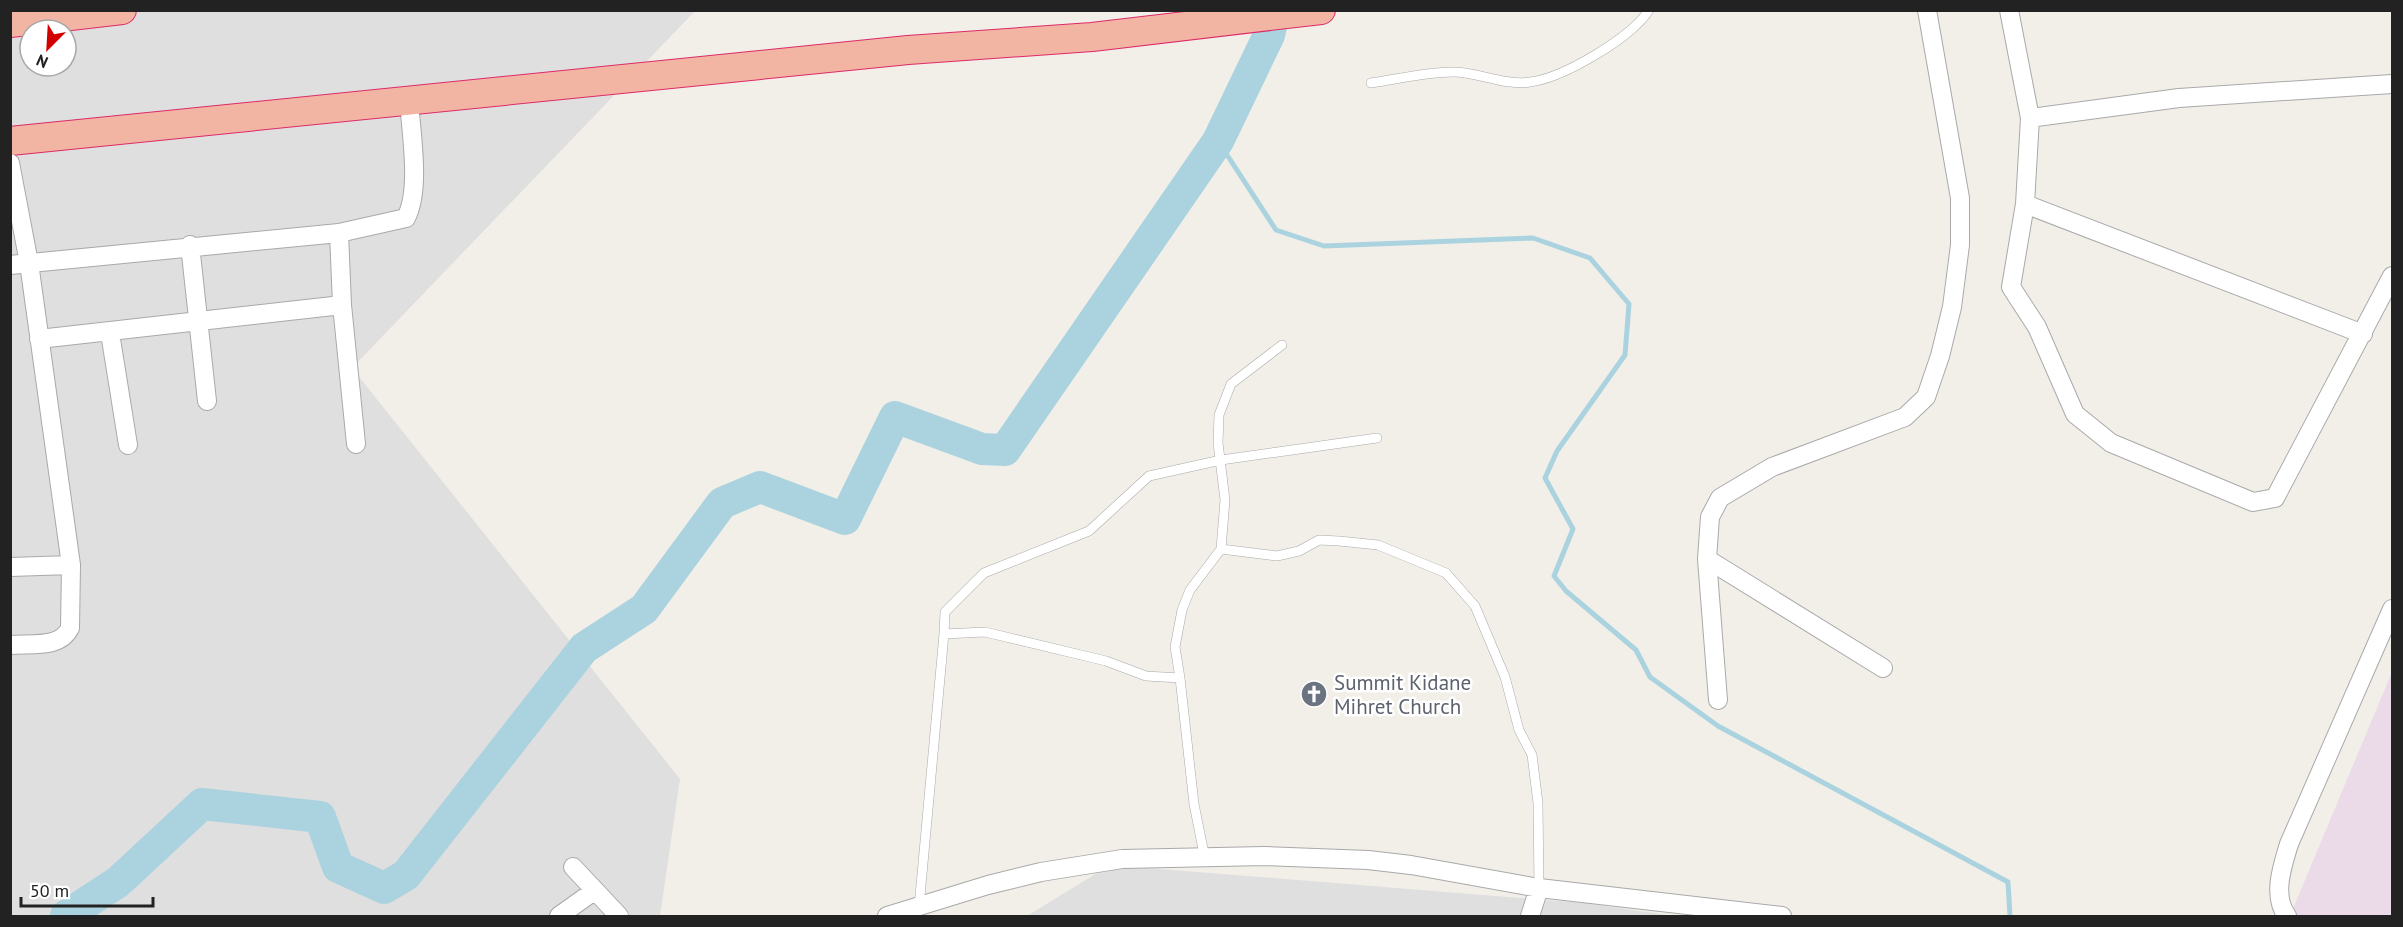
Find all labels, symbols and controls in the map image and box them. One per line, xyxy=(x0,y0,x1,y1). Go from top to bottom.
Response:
north arrow xyxy=(18,18,78,78)
text: N xyxy=(33,50,51,73)
place label: Summit Kidane Mihret Church xyxy=(1334,669,1471,720)
church icon: Summit Kidane Mihret Church xyxy=(1299,679,1329,709)
scale bar xyxy=(21,870,153,908)
text: 50 m xyxy=(30,879,69,902)

